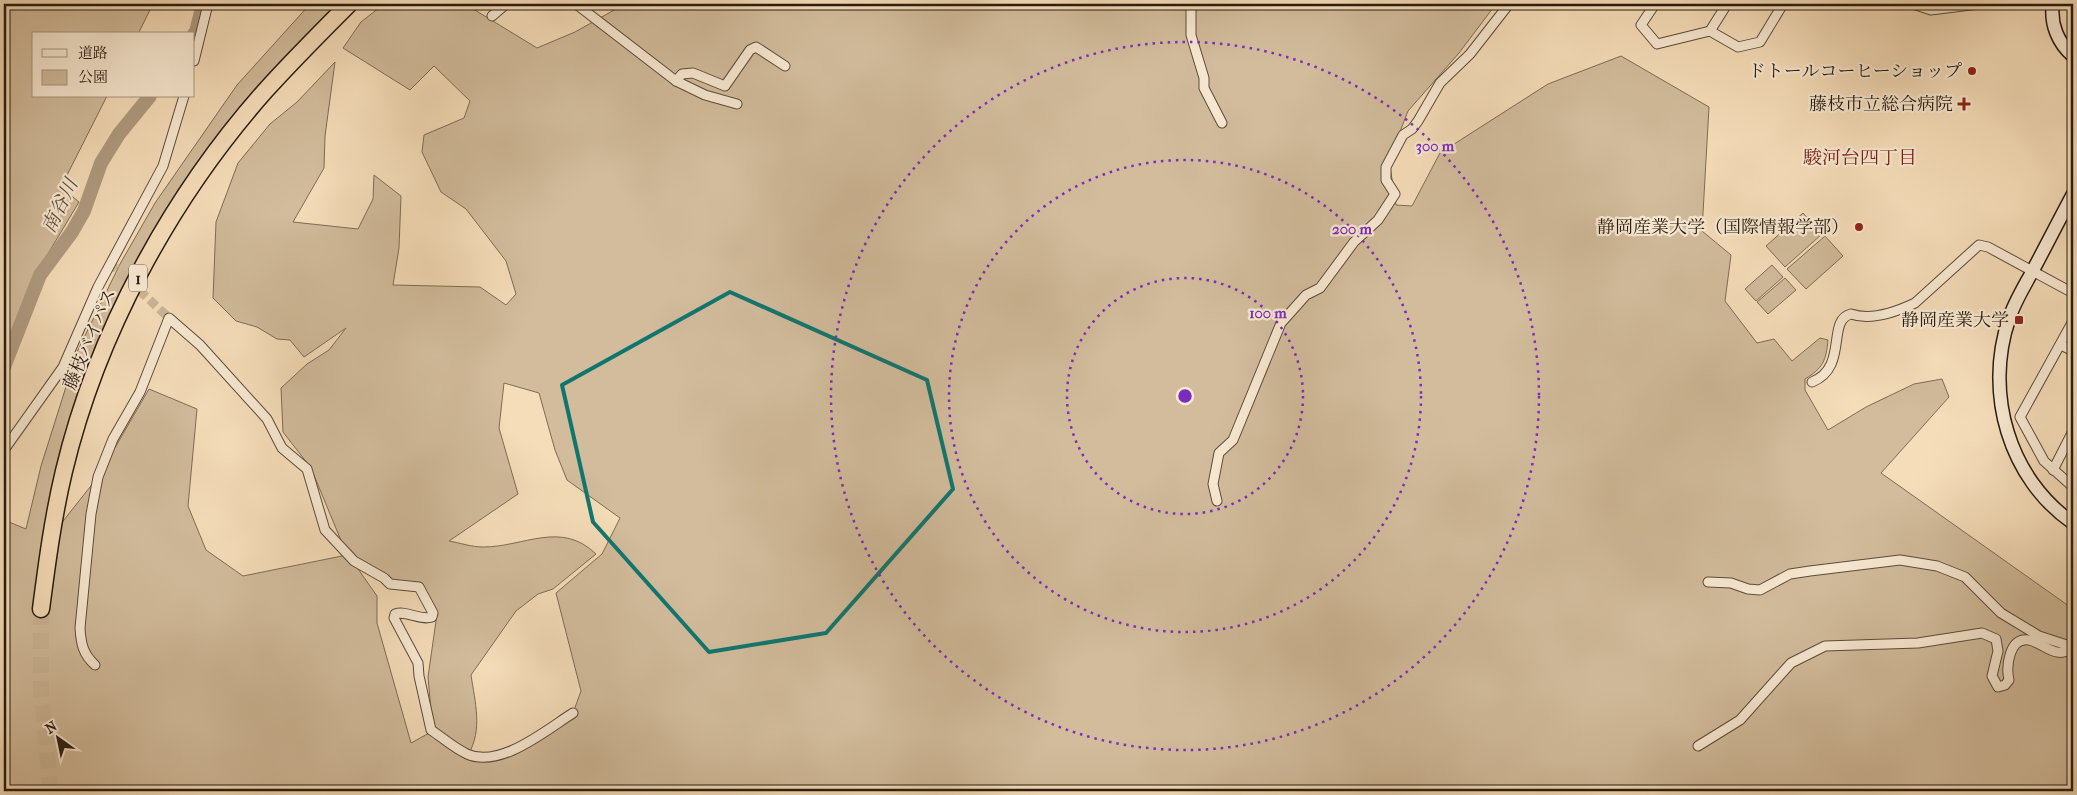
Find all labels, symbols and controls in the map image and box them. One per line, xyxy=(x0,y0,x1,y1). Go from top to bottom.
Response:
legend xyxy=(32,32,195,98)
text: 道路 xyxy=(78,44,108,62)
place label: ドトールコーヒーショップ xyxy=(1748,61,1962,82)
marker: ドトールコーヒーショップ xyxy=(1966,65,1978,77)
text: 公園 xyxy=(78,68,108,86)
place label: 藤枝市立総合病院 xyxy=(1809,94,1953,115)
marker: 藤枝市立総合病院 xyxy=(1957,97,1971,111)
text: 300 m xyxy=(1416,137,1455,155)
district label: 駿河台四丁目 xyxy=(1803,147,1917,169)
water label: 南谷川 xyxy=(38,174,83,236)
place label: 静岡産業大学（国際情報学部） xyxy=(1597,217,1849,238)
text: 200 m xyxy=(1332,220,1372,238)
marker: 静岡産業大学（国際情報学部） xyxy=(1853,221,1865,233)
road number: 1 xyxy=(129,264,147,292)
street label: 藤枝バイパス xyxy=(59,285,121,393)
text: 100 m xyxy=(1249,304,1287,322)
place label: 静岡産業大学 xyxy=(1901,310,2009,331)
marker: 静岡産業大学 xyxy=(2013,314,2025,326)
centre of rings xyxy=(1176,387,1194,405)
north arrow xyxy=(32,712,82,762)
text: N xyxy=(42,717,61,738)

